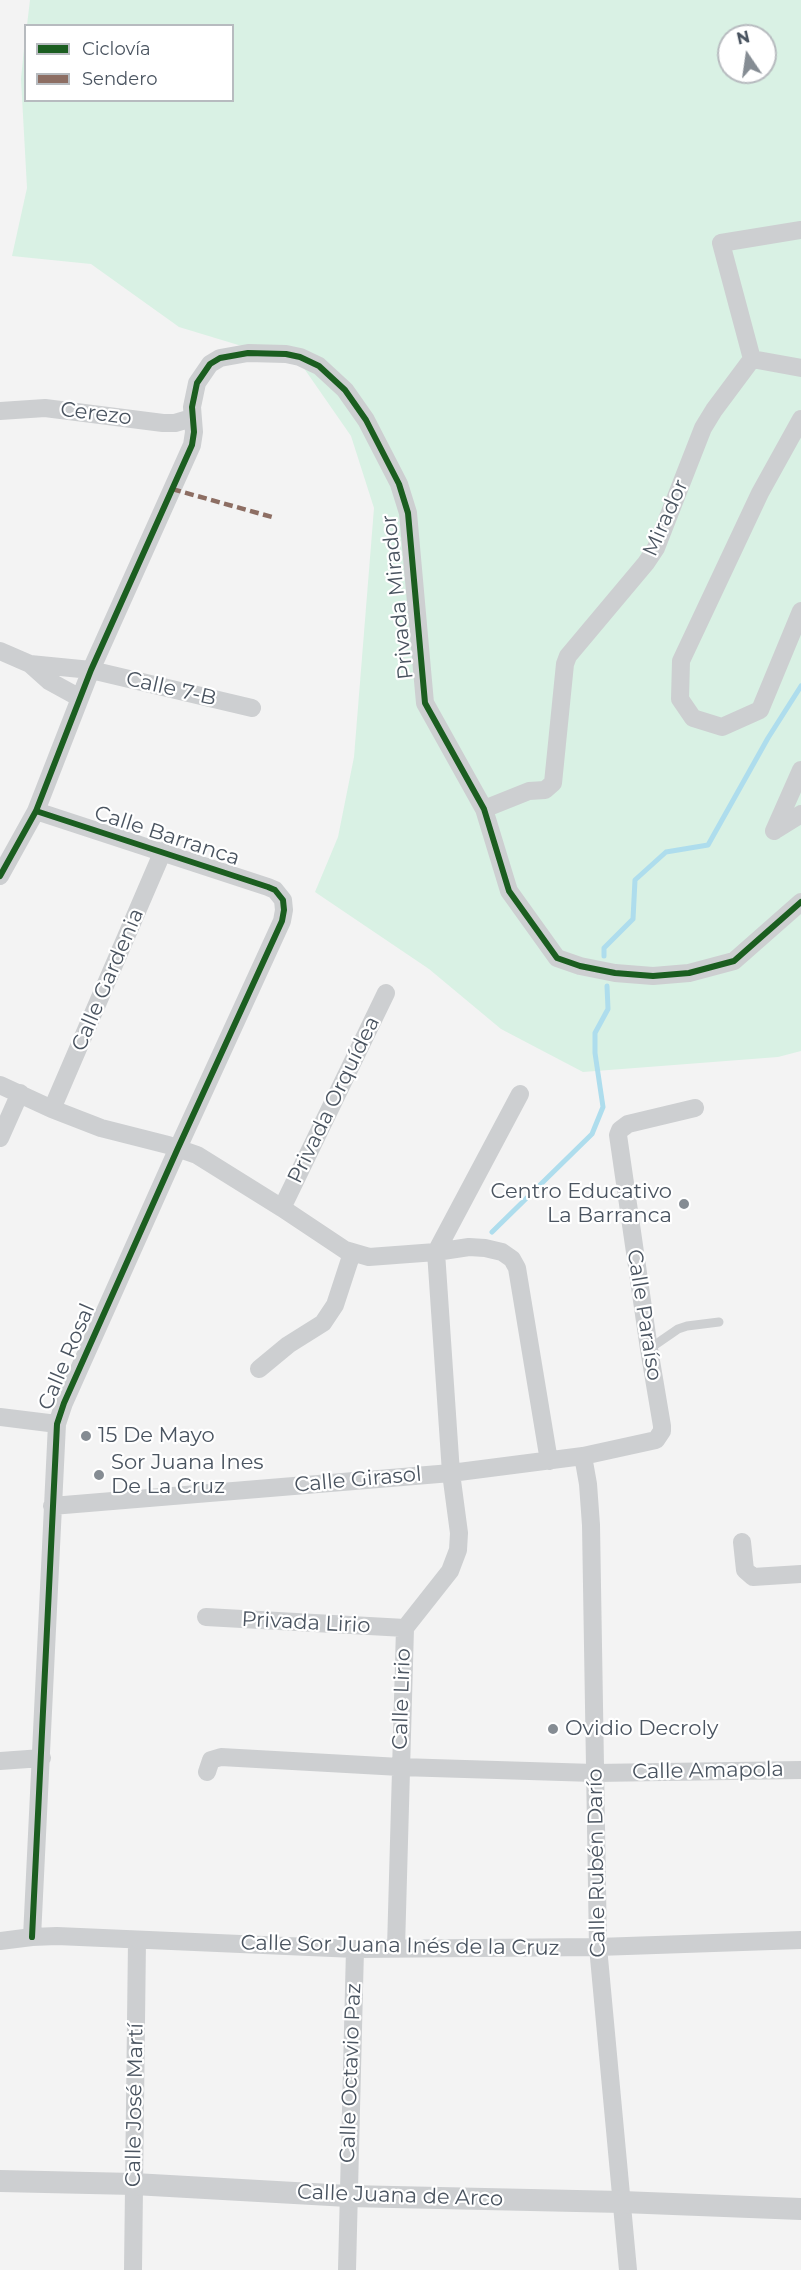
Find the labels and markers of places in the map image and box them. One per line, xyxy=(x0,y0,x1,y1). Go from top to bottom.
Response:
place label: Centro Educativo La Barranca xyxy=(491,1179,672,1229)
marker: Centro Educativo La Barranca xyxy=(677,1197,691,1211)
place label: 15 De Mayo xyxy=(98,1423,215,1449)
marker: 15 De Mayo xyxy=(79,1429,93,1443)
place label: Sor Juana Ines De La Cruz xyxy=(111,1450,264,1500)
marker: Sor Juana Ines De La Cruz xyxy=(92,1468,106,1482)
place label: Ovidio Decroly xyxy=(565,1716,718,1742)
marker: Ovidio Decroly xyxy=(546,1722,560,1736)

